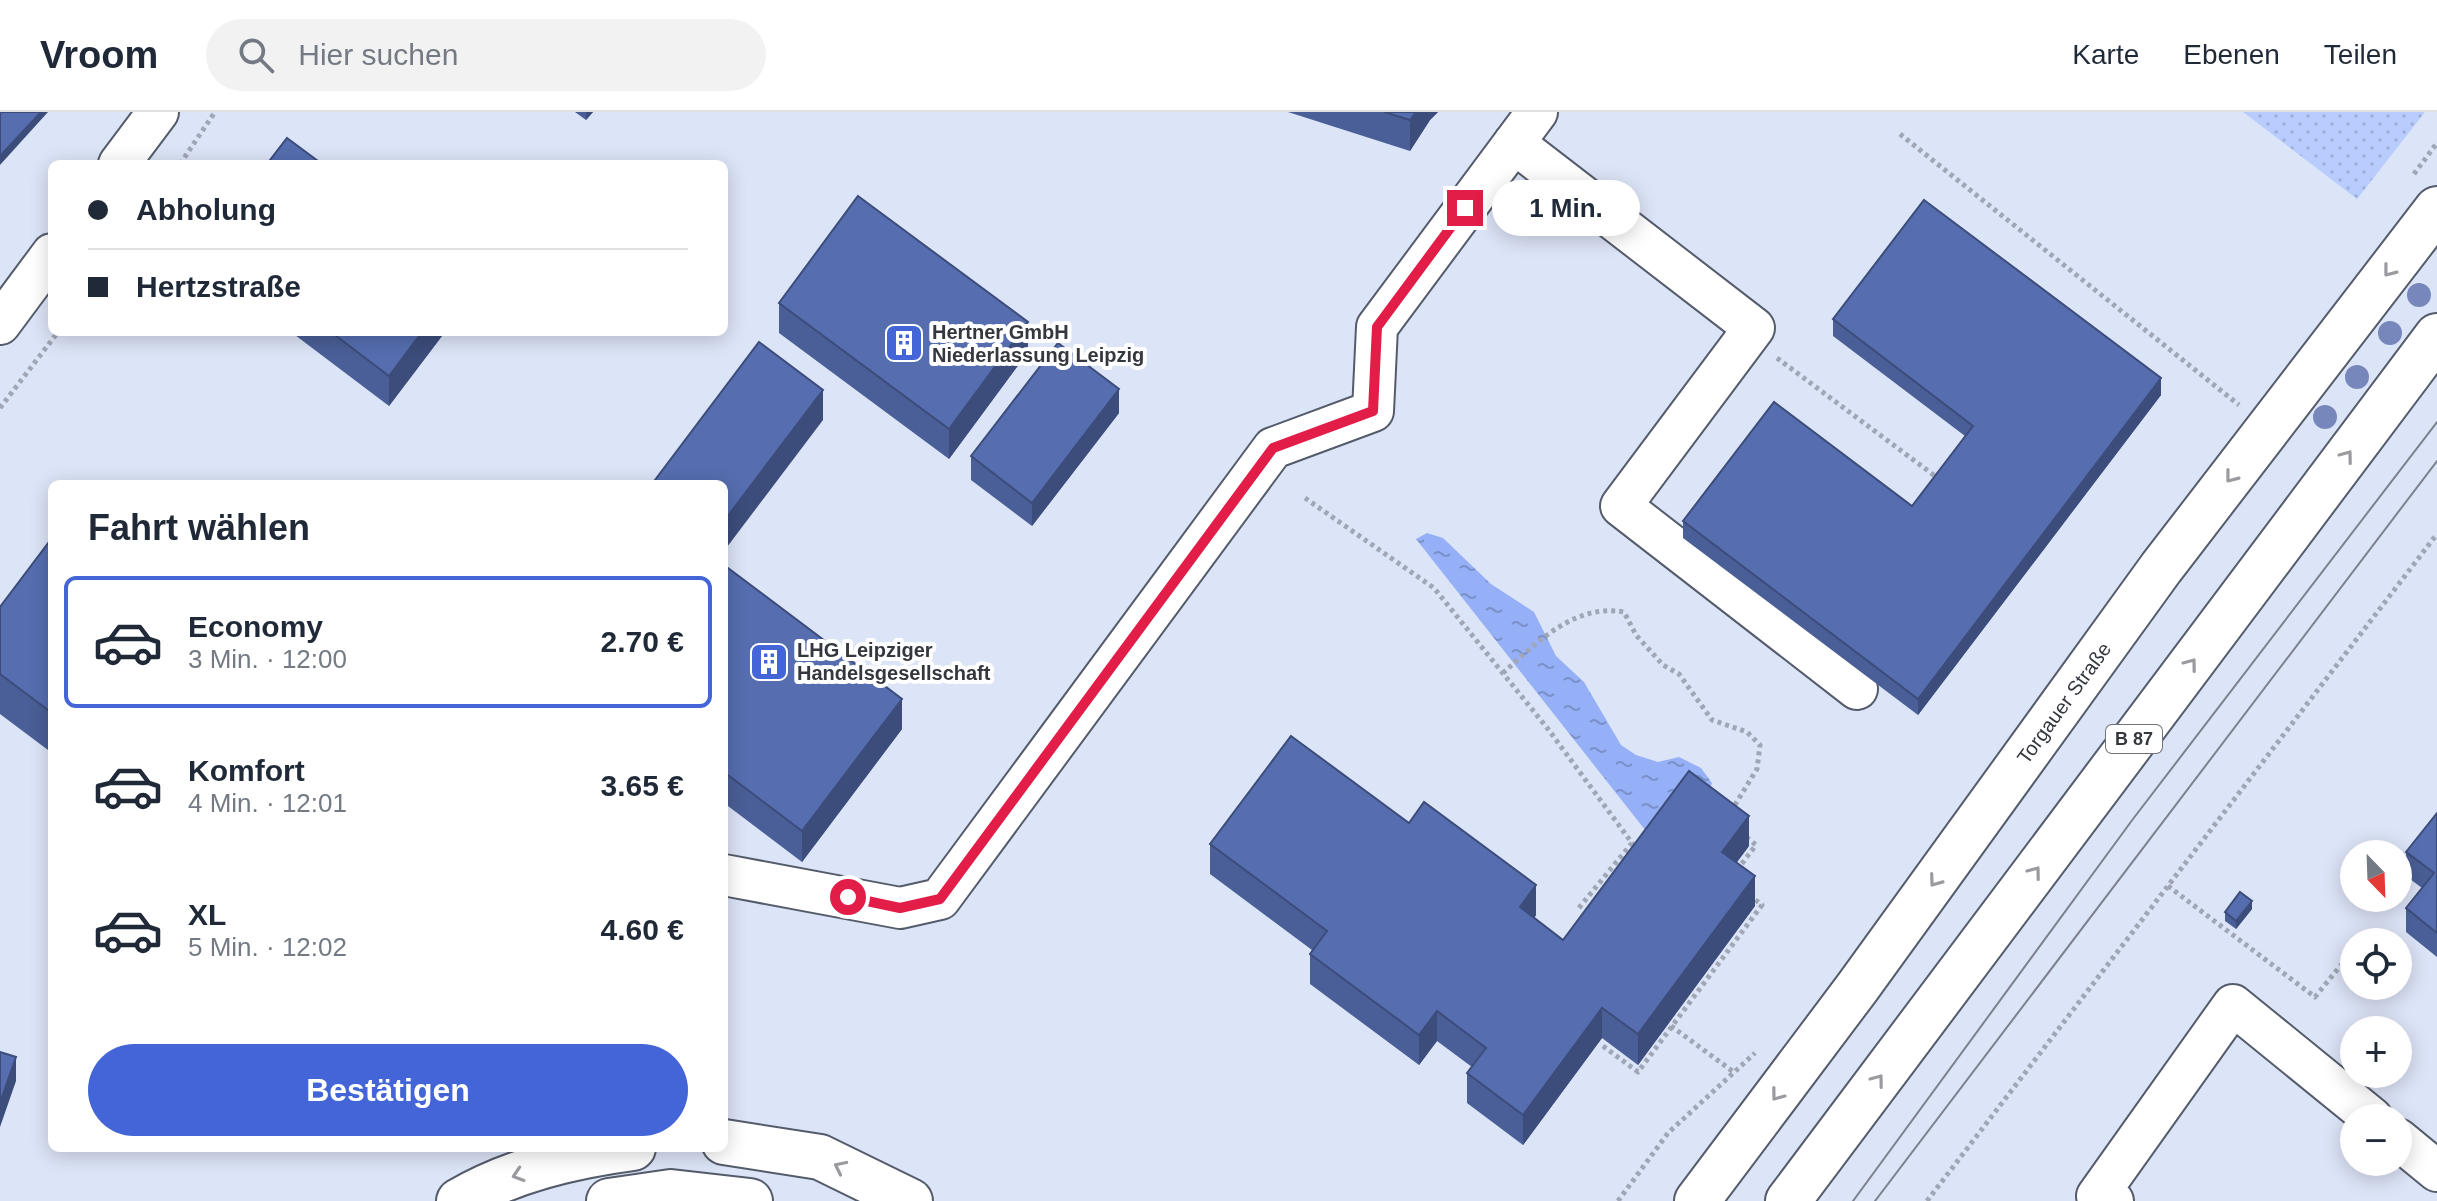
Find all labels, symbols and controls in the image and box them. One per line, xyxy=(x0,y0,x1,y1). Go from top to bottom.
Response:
search box xyxy=(206,19,766,91)
icon: search xyxy=(234,33,278,77)
text: Vroom xyxy=(40,34,158,76)
text: Hier suchen xyxy=(298,38,458,71)
text: Karte xyxy=(2072,39,2139,70)
text: Ebenen xyxy=(2183,39,2280,70)
text: Teilen xyxy=(2324,39,2397,70)
callout: 1 Min. xyxy=(1493,180,1641,236)
route end xyxy=(1447,190,1483,226)
text: Abholung xyxy=(136,193,276,226)
text: 1 Min. xyxy=(1529,193,1603,223)
one-way arrow xyxy=(2385,262,2399,277)
text: Hertzstraße xyxy=(136,270,301,303)
place label: Hertner GmbH Niederlassung Leipzig xyxy=(932,321,1144,366)
building icon: Hertner GmbH Niederlassung Leipzig xyxy=(883,322,925,364)
one-way arrow xyxy=(2337,450,2351,465)
one-way arrow xyxy=(2226,468,2240,483)
text: Fahrt wählen xyxy=(88,507,310,548)
icon: car xyxy=(92,606,164,678)
text: Economy xyxy=(188,610,323,643)
text: 2.70 € xyxy=(601,625,684,658)
street label: Torgauer Straße xyxy=(2013,638,2115,768)
place label: LHG Leipziger Handelsgesellschaft xyxy=(797,639,991,684)
building icon: LHG Leipziger Handelsgesellschaft xyxy=(748,641,790,683)
text: 3 Min. · 12:00 xyxy=(188,644,347,674)
one-way arrow xyxy=(2181,658,2195,673)
road number: B 87 xyxy=(2106,725,2162,753)
icon: car xyxy=(92,750,164,822)
text: Komfort xyxy=(188,754,305,787)
text: 3.65 € xyxy=(601,769,684,802)
text: 4 Min. · 12:01 xyxy=(188,788,347,818)
north arrow xyxy=(2340,840,2412,912)
map controls xyxy=(2340,840,2412,1176)
one-way arrow xyxy=(2025,866,2039,881)
one-way arrow xyxy=(1930,872,1945,886)
route start xyxy=(830,879,866,915)
icon: car xyxy=(92,894,164,966)
text: XL xyxy=(188,898,226,931)
text: 4.60 € xyxy=(601,913,684,946)
button: locate xyxy=(2340,928,2412,1000)
text: 5 Min. · 12:02 xyxy=(188,932,347,962)
button: + xyxy=(2340,1016,2412,1088)
button: Bestätigen xyxy=(88,1044,688,1136)
one-way arrow xyxy=(1869,1074,1883,1089)
one-way arrow xyxy=(1772,1087,1786,1101)
button: − xyxy=(2340,1104,2412,1176)
one-way arrow xyxy=(834,1161,849,1177)
one-way arrow xyxy=(512,1166,526,1182)

